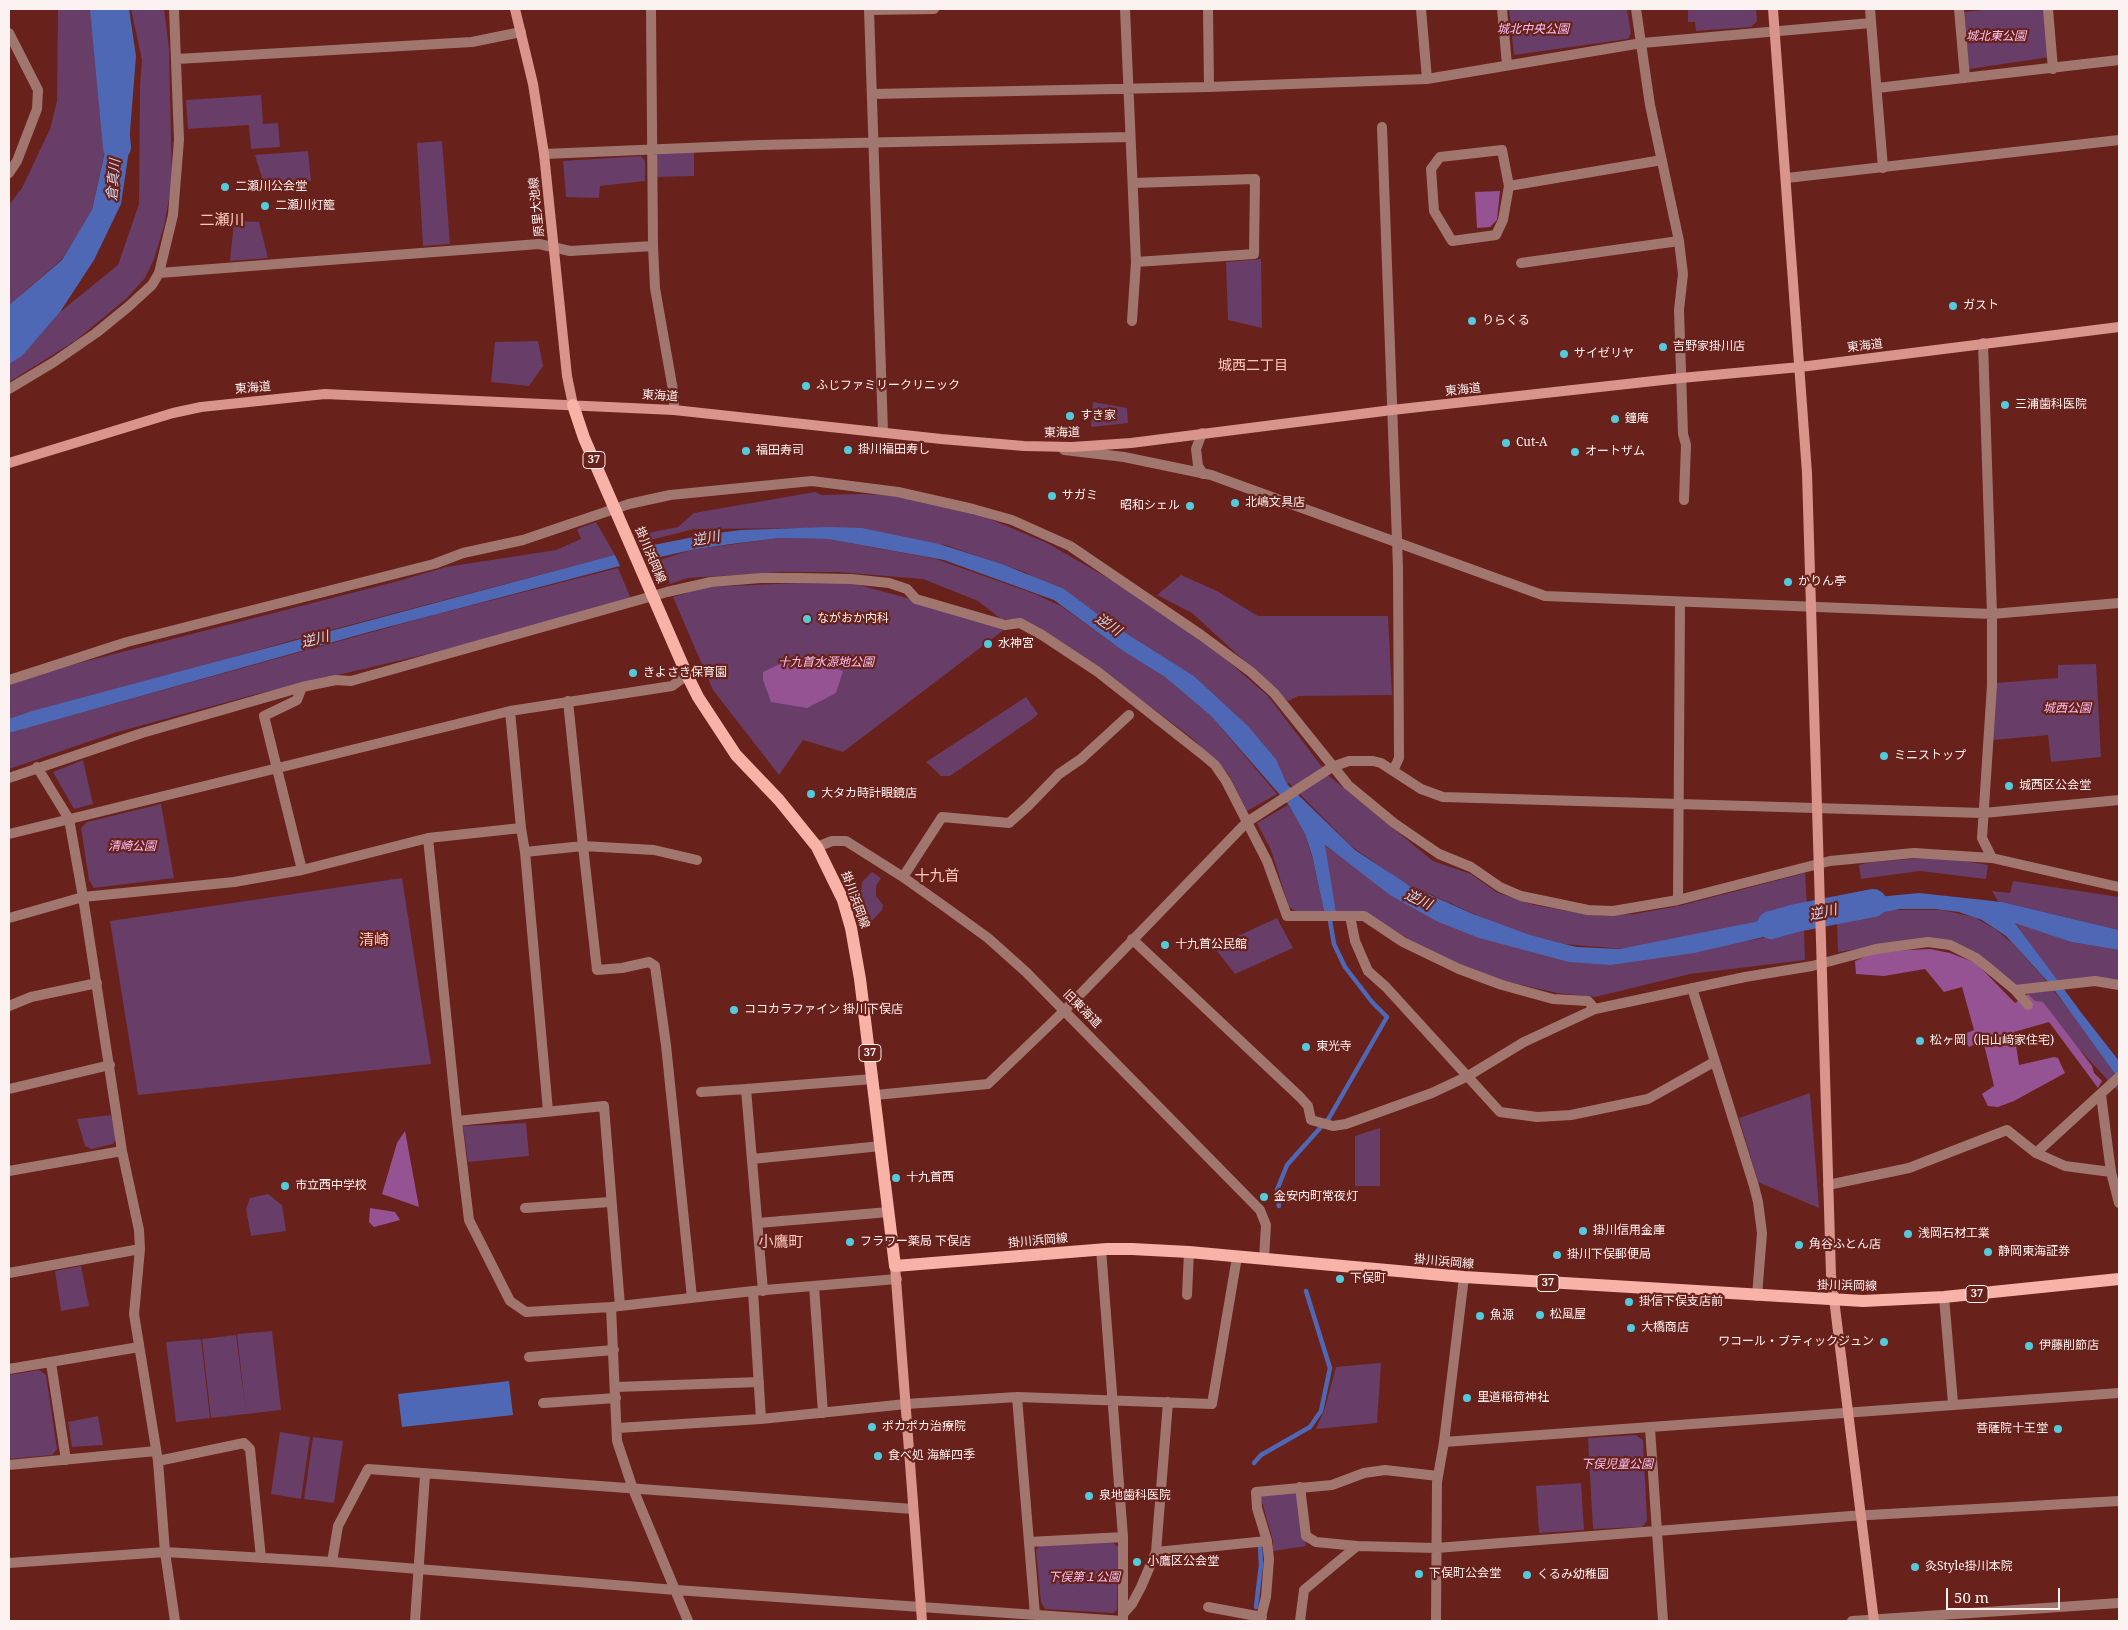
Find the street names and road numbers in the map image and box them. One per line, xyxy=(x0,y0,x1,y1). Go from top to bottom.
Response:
street label: 原里大池線 xyxy=(527,176,547,238)
street label: 東海道 xyxy=(1846,337,1884,355)
street label: 東海道 xyxy=(234,379,272,397)
street label: 東海道 xyxy=(1444,381,1482,399)
street label: 東海道 xyxy=(642,388,678,404)
street label: 東海道 xyxy=(1044,425,1080,441)
road number: 37 xyxy=(583,452,605,468)
street label: 掛川浜岡線 xyxy=(632,525,668,585)
street label: 掛川浜岡線 xyxy=(838,869,872,931)
street label: 旧東海道 xyxy=(1060,987,1104,1031)
road number: 37 xyxy=(859,1044,881,1062)
street label: 掛川浜岡線 xyxy=(1007,1231,1069,1251)
street label: 掛川浜岡線 xyxy=(1413,1252,1475,1272)
road number: 37 xyxy=(1537,1275,1559,1292)
street label: 掛川浜岡線 xyxy=(1817,1278,1877,1294)
road number: 37 xyxy=(1966,1286,1988,1302)

